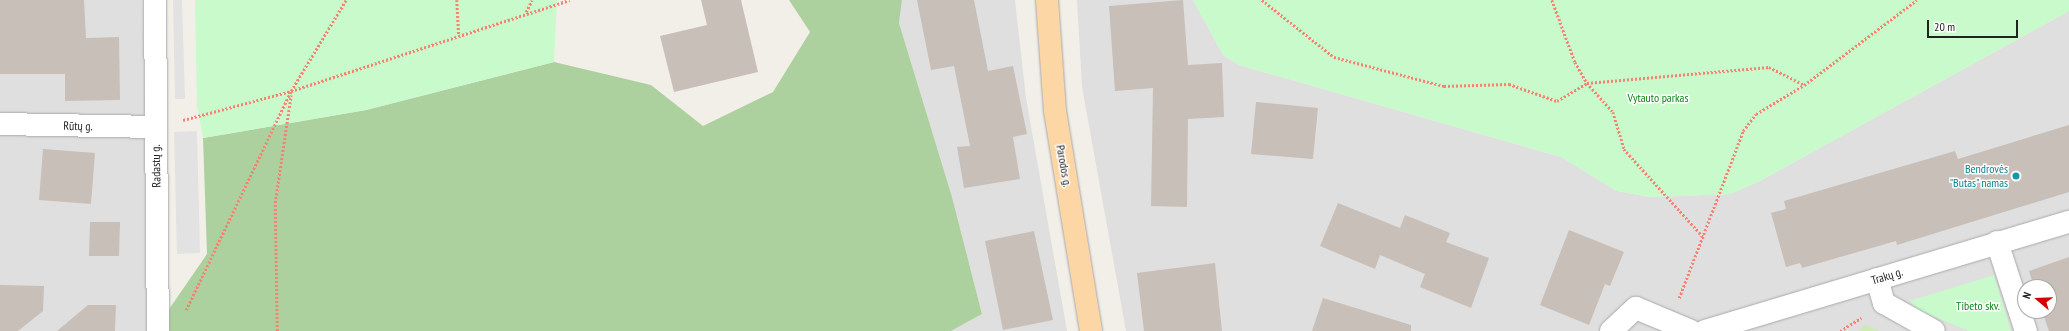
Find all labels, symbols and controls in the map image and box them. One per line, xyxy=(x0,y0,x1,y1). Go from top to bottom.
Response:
scale bar xyxy=(1929,12,2020,38)
text: 20 m xyxy=(1934,19,1955,34)
park label: Vytauto parkas xyxy=(1628,91,1688,105)
street label: Rūtų g. xyxy=(63,119,93,133)
street label: Radastų g. xyxy=(148,144,164,188)
street label: Parodos g. xyxy=(1053,144,1075,188)
place label: Bendrovės "Butas" namas xyxy=(1949,162,2008,190)
marker: Bendrovės "Butas" namas xyxy=(2011,171,2021,181)
street label: Trakų g. xyxy=(1870,264,1904,288)
north arrow xyxy=(2017,279,2057,319)
text: N xyxy=(2019,290,2034,301)
park label: Tibeto skv. xyxy=(1956,299,2000,313)

